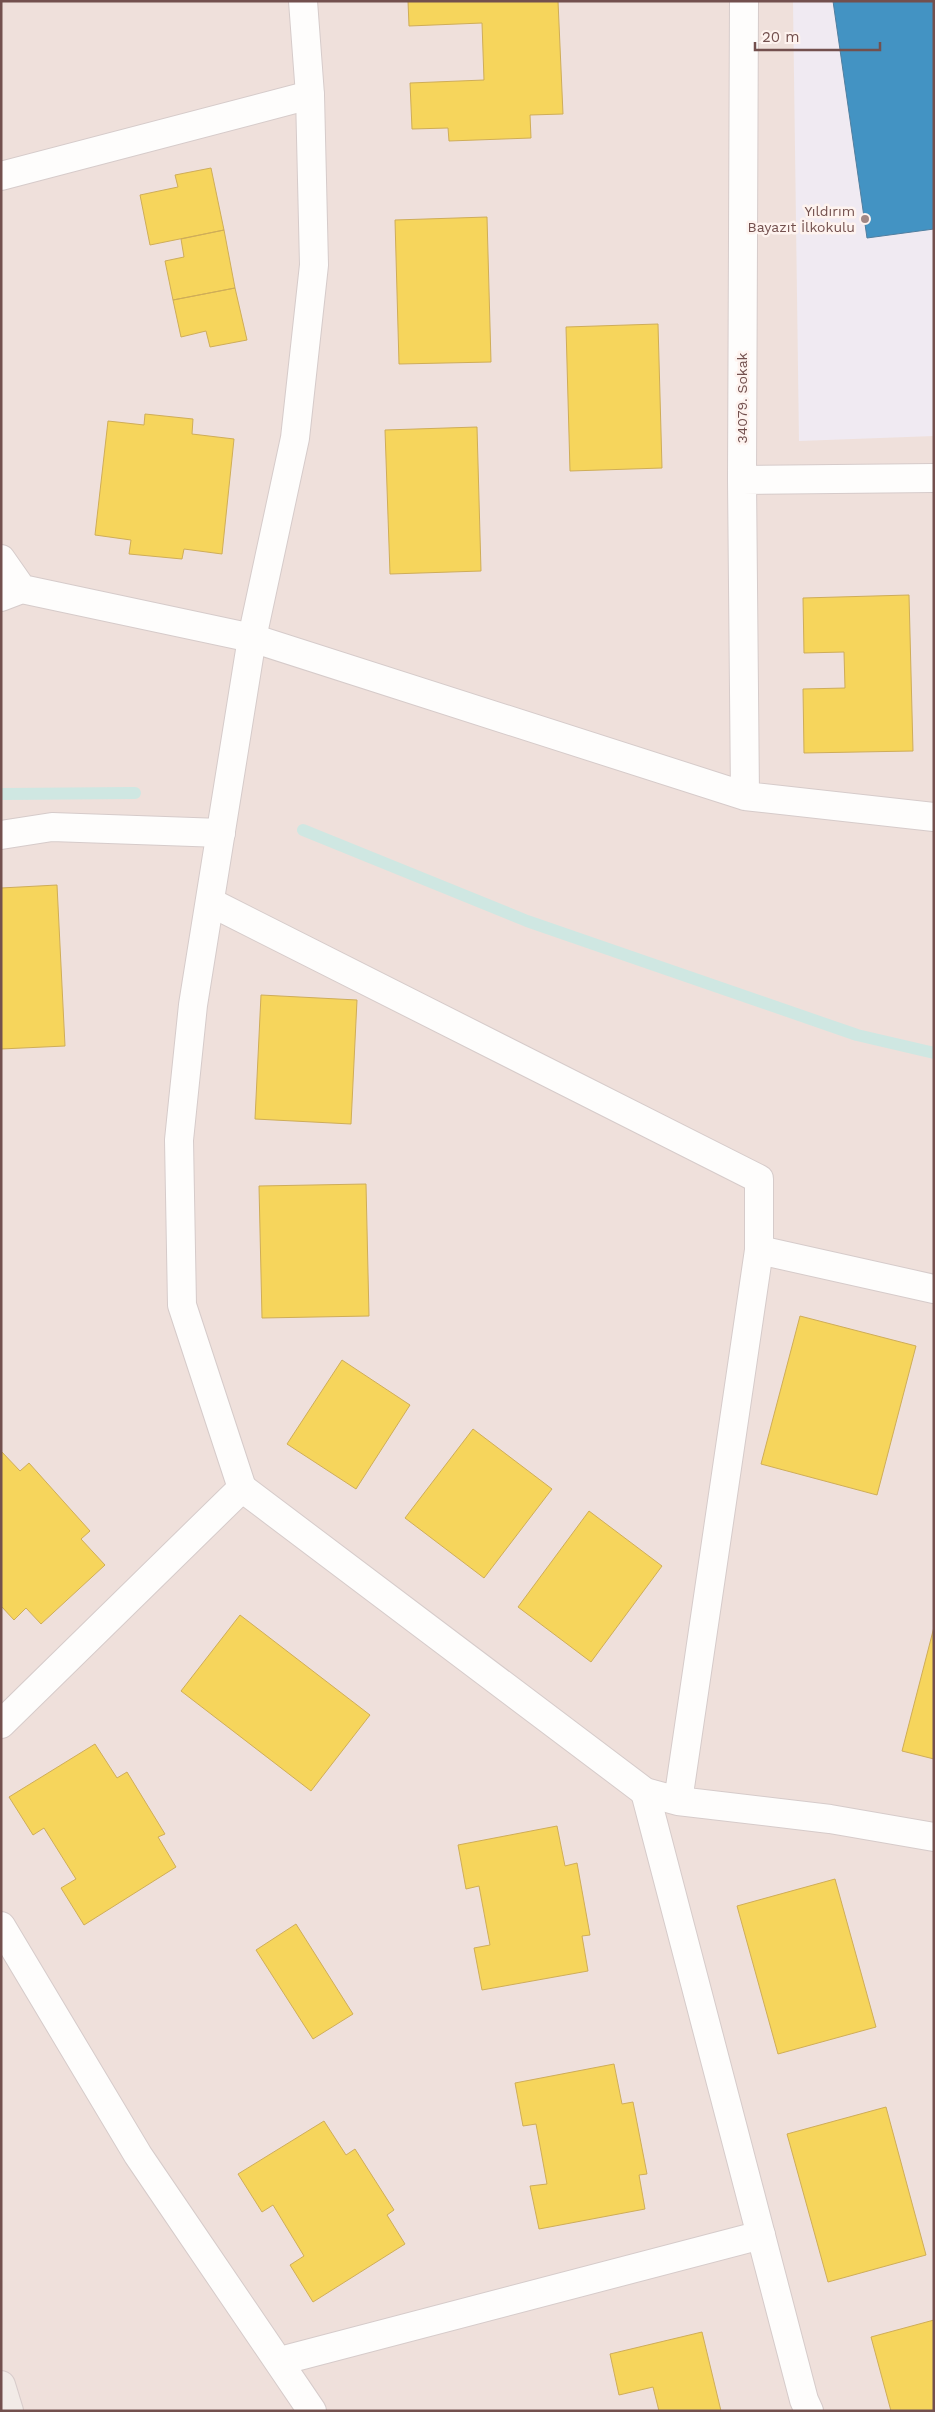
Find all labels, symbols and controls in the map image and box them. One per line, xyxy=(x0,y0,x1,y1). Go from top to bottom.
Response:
scale bar xyxy=(755,20,880,52)
text: 20 m xyxy=(762,28,800,46)
place label: Yıldırım Bayazıt İlkokulu xyxy=(748,203,855,235)
marker: Yıldırım Bayazıt İlkokulu xyxy=(859,213,871,225)
street label: 34079. Sokak xyxy=(734,352,750,443)

